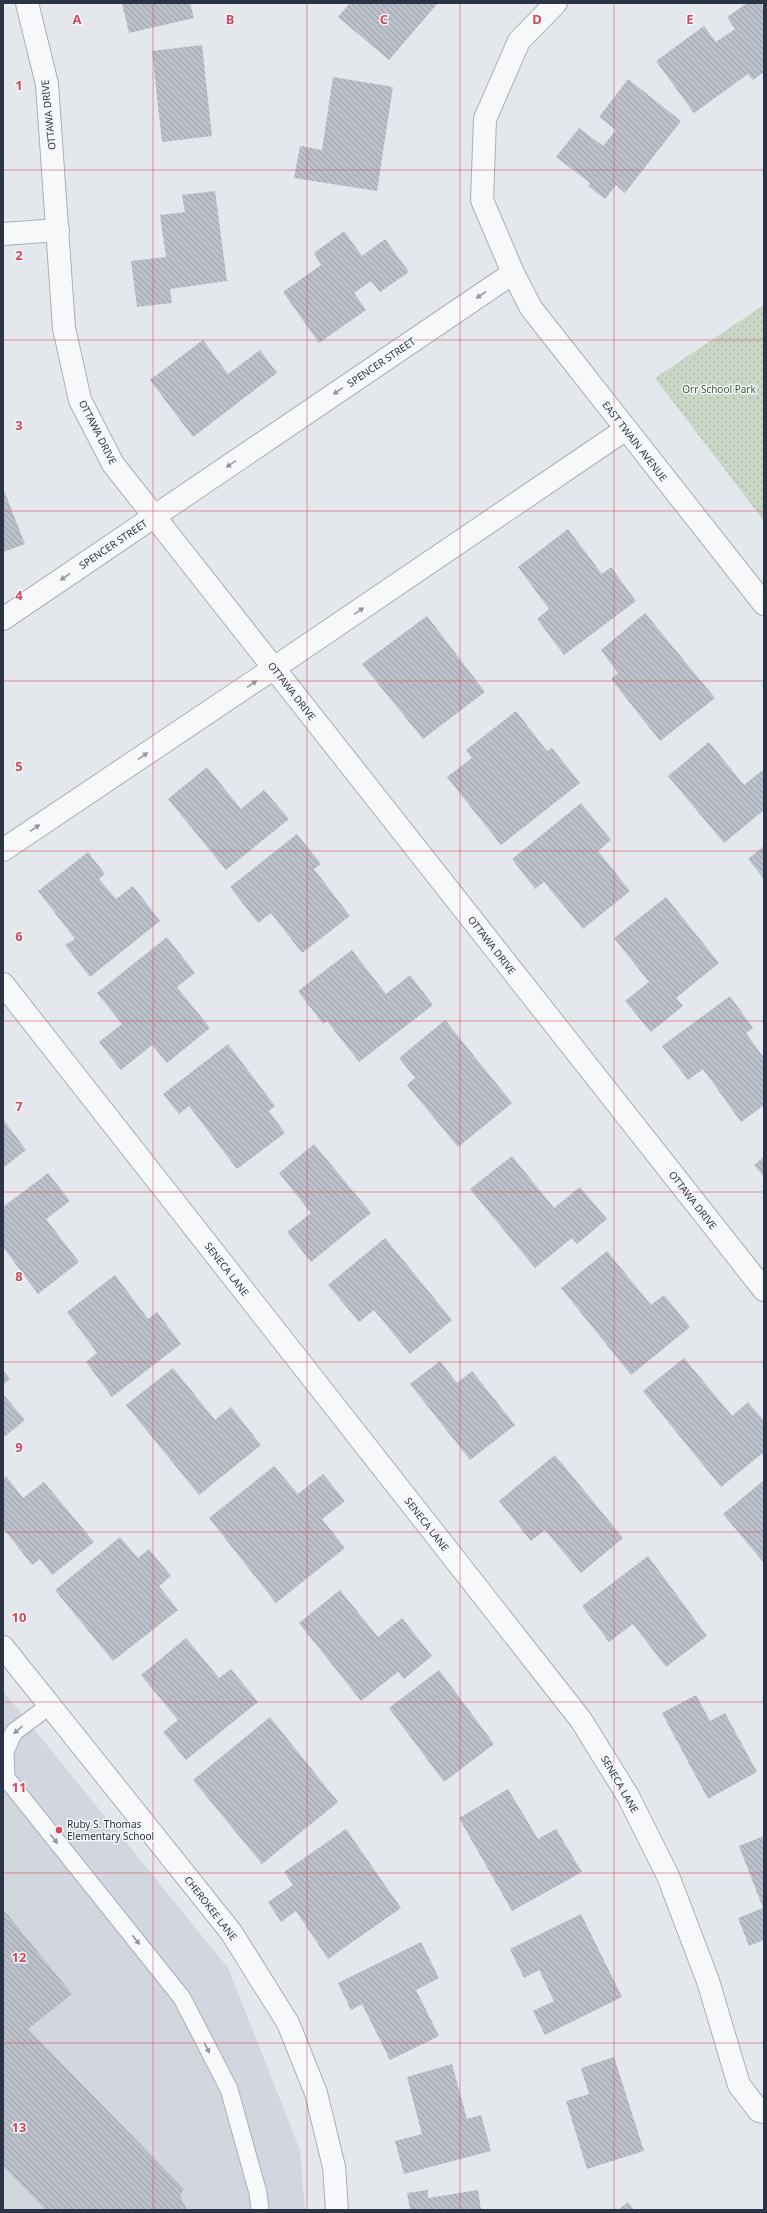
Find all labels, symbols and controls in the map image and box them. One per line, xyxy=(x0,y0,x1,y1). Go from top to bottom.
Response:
text: A xyxy=(73,10,82,28)
text: B xyxy=(226,10,234,28)
text: C xyxy=(380,10,388,28)
text: D xyxy=(532,10,542,28)
text: E xyxy=(686,10,694,28)
text: 1 xyxy=(15,76,23,94)
street label: OTTAWA DRIVE xyxy=(37,79,59,151)
text: 2 xyxy=(15,246,23,264)
one-way arrow xyxy=(476,291,486,299)
street label: SPENCER STREET xyxy=(344,334,418,390)
park label: Orr School Park xyxy=(682,382,756,396)
one-way arrow xyxy=(333,387,344,395)
street label: OTTAWA DRIVE xyxy=(76,397,120,467)
street label: EAST TWAIN AVENUE xyxy=(599,398,671,484)
text: 3 xyxy=(15,416,23,434)
one-way arrow xyxy=(226,460,236,468)
street label: SPENCER STREET xyxy=(76,516,150,572)
one-way arrow xyxy=(60,573,71,581)
text: 4 xyxy=(15,586,23,604)
one-way arrow xyxy=(354,607,364,615)
street label: OTTAWA DRIVE xyxy=(265,659,319,723)
one-way arrow xyxy=(246,680,257,688)
one-way arrow xyxy=(138,752,149,760)
text: 5 xyxy=(15,757,23,775)
one-way arrow xyxy=(30,824,41,832)
street label: OTTAWA DRIVE xyxy=(465,913,519,977)
text: 6 xyxy=(15,927,23,945)
text: 7 xyxy=(15,1097,23,1115)
street label: OTTAWA DRIVE xyxy=(666,1168,720,1232)
street label: SENECA LANE xyxy=(202,1239,252,1299)
text: 8 xyxy=(15,1267,23,1285)
text: 9 xyxy=(15,1438,23,1456)
street label: SENECA LANE xyxy=(402,1494,452,1554)
text: 10 xyxy=(12,1608,26,1626)
one-way arrow xyxy=(13,1725,23,1734)
street label: SENECA LANE xyxy=(598,1753,642,1815)
text: 11 xyxy=(12,1778,26,1796)
place label: Ruby S. Thomas Elementary School xyxy=(67,1817,154,1843)
marker: Ruby S. Thomas Elementary School xyxy=(54,1825,64,1835)
one-way arrow xyxy=(50,1833,59,1844)
street label: CHEROKEE LANE xyxy=(181,1873,241,1943)
one-way arrow xyxy=(131,1935,140,1945)
text: 12 xyxy=(12,1948,26,1966)
one-way arrow xyxy=(204,2042,211,2053)
text: 13 xyxy=(12,2118,26,2136)

